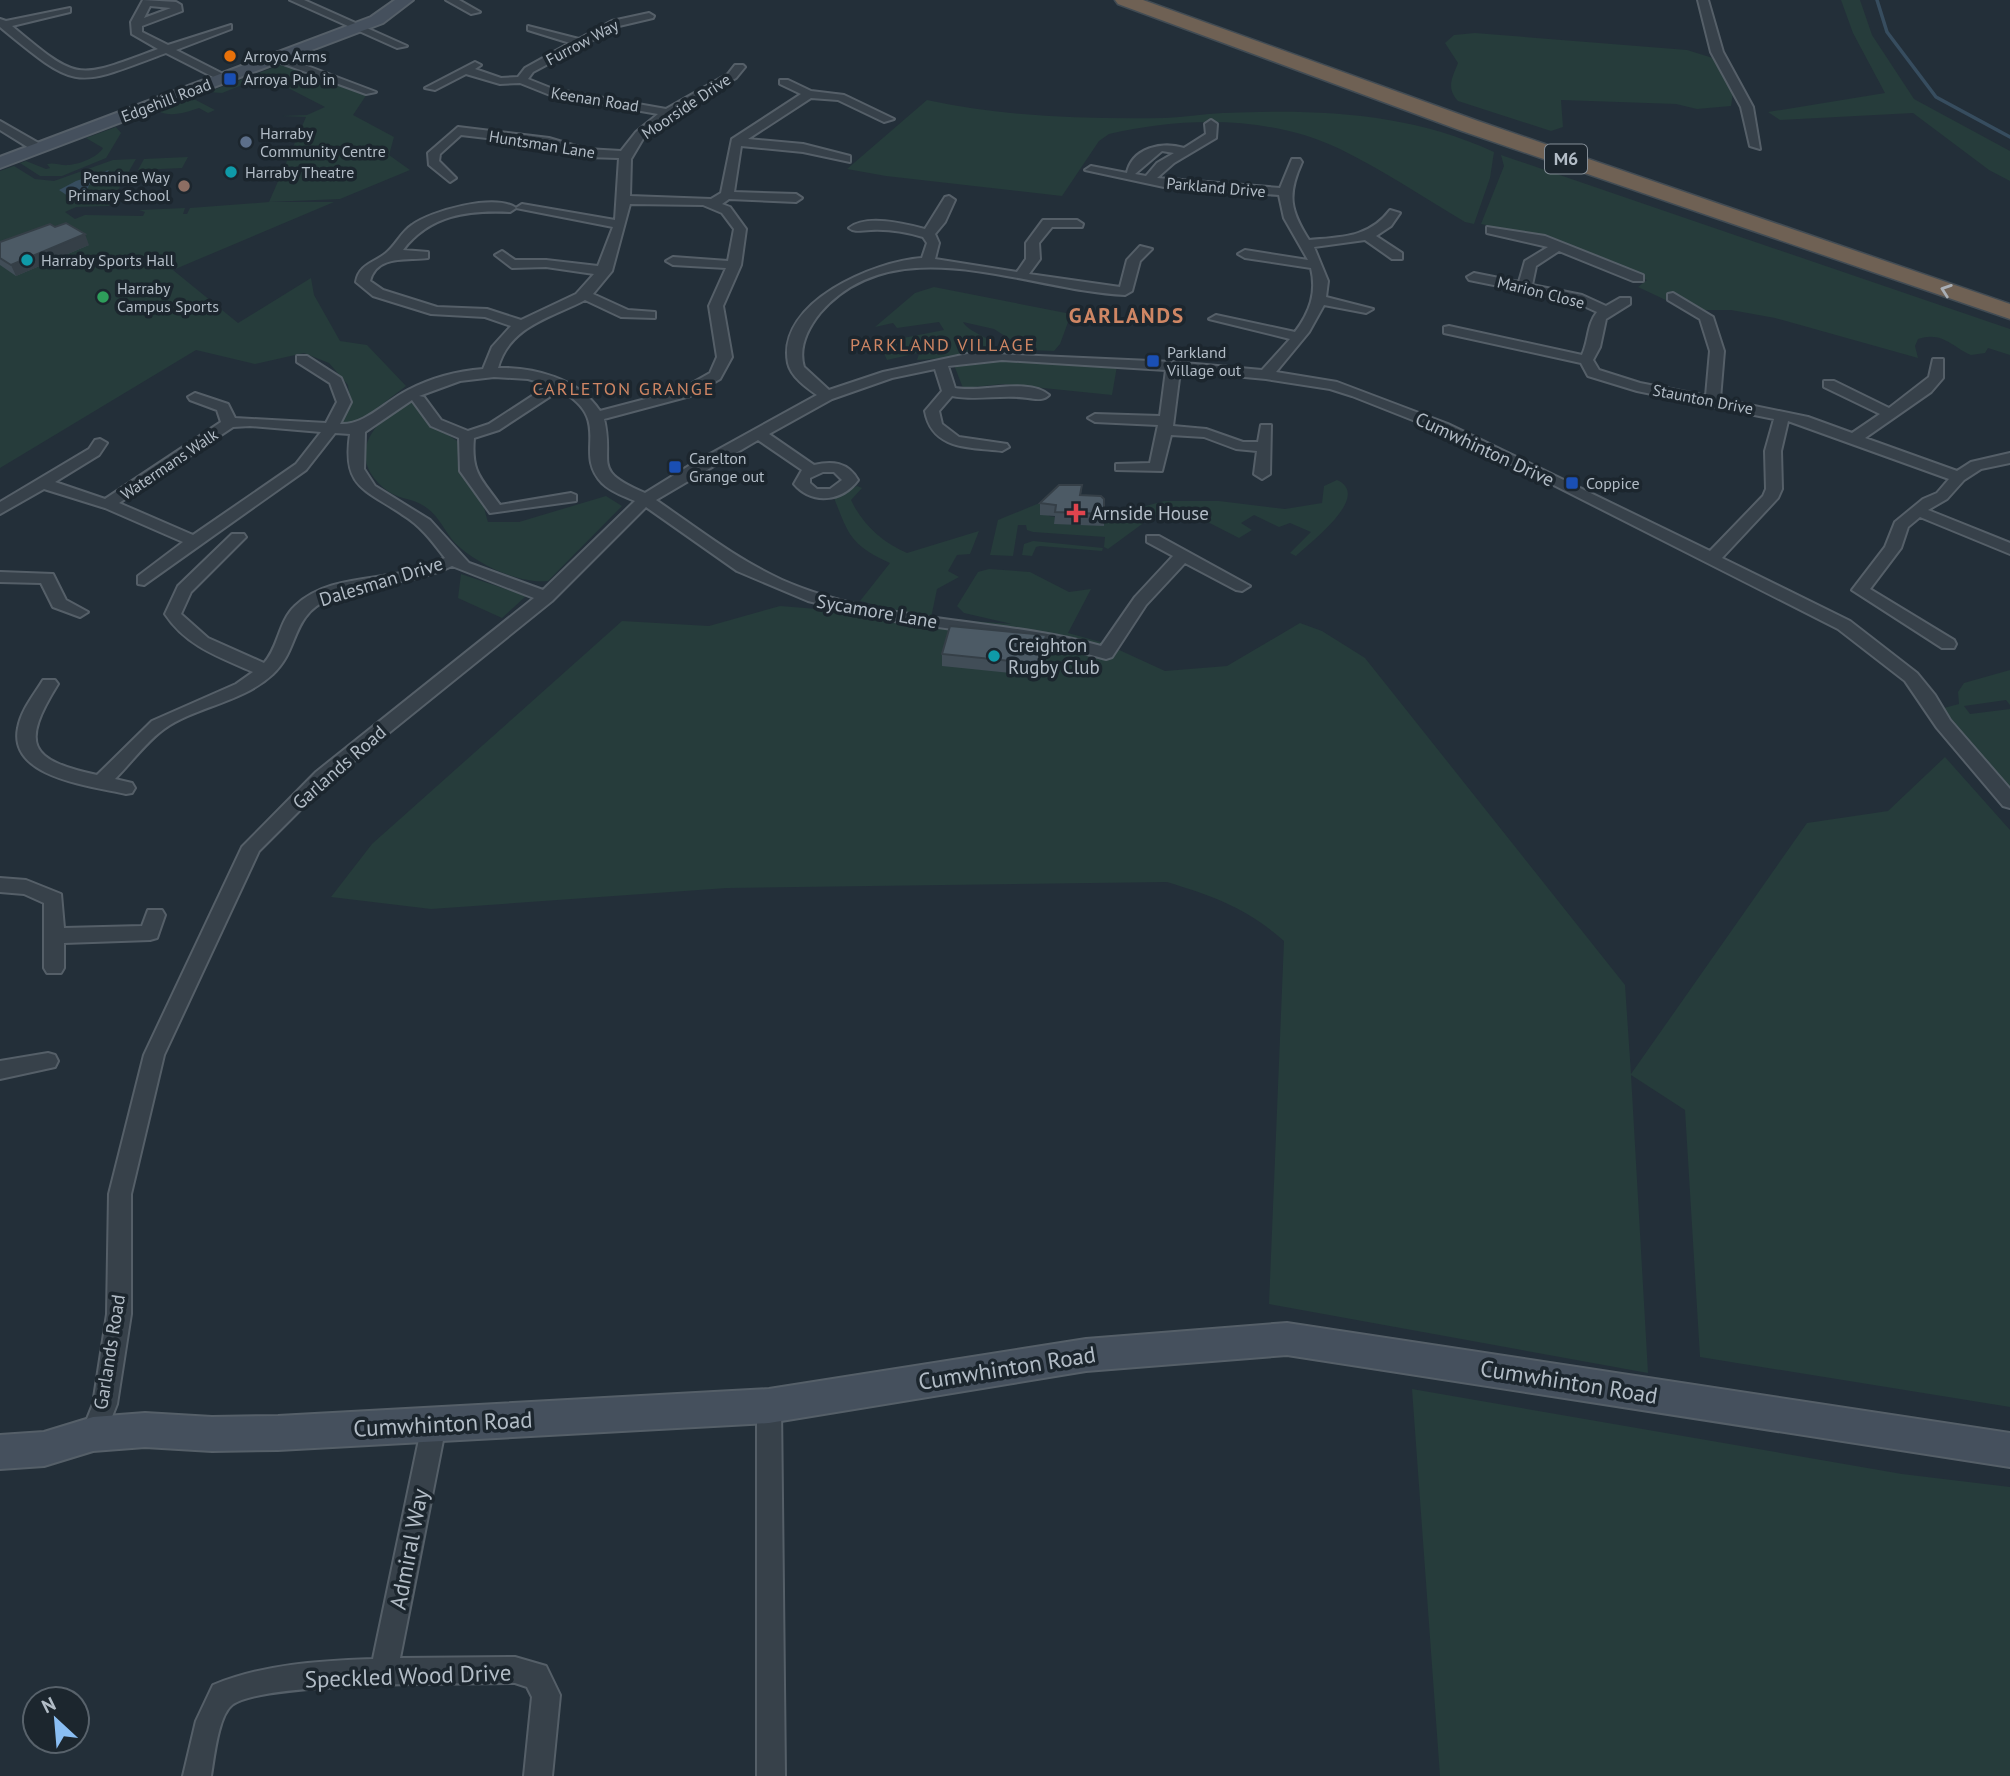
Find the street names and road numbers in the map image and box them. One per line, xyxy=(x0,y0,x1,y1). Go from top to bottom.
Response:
street label: Furrow Way xyxy=(542,14,622,69)
street label: Moorside Drive xyxy=(638,69,734,143)
street label: Edgehill Road xyxy=(118,74,214,126)
street label: Keenan Road xyxy=(550,82,640,116)
street label: Huntsman Lane xyxy=(488,126,596,162)
road number: M6 xyxy=(1545,144,1587,174)
street label: Parkland Drive xyxy=(1166,173,1266,201)
street label: Marion Close xyxy=(1495,272,1587,312)
street label: Staunton Drive xyxy=(1651,379,1755,419)
street label: Cumwhinton Drive xyxy=(1412,406,1558,492)
street label: Watermans Walk xyxy=(117,424,222,504)
street label: Dalesman Drive xyxy=(316,551,446,611)
street label: Sycamore Lane xyxy=(815,589,939,633)
street label: Garlands Road xyxy=(287,720,391,814)
street label: Garlands Road xyxy=(88,1293,130,1411)
street label: Cumwhinton Road xyxy=(916,1339,1098,1396)
street label: Cumwhinton Road xyxy=(1478,1353,1660,1410)
street label: Cumwhinton Road xyxy=(353,1404,533,1443)
street label: Admiral Way xyxy=(383,1486,434,1612)
street label: Speckled Wood Drive xyxy=(304,1657,512,1694)

